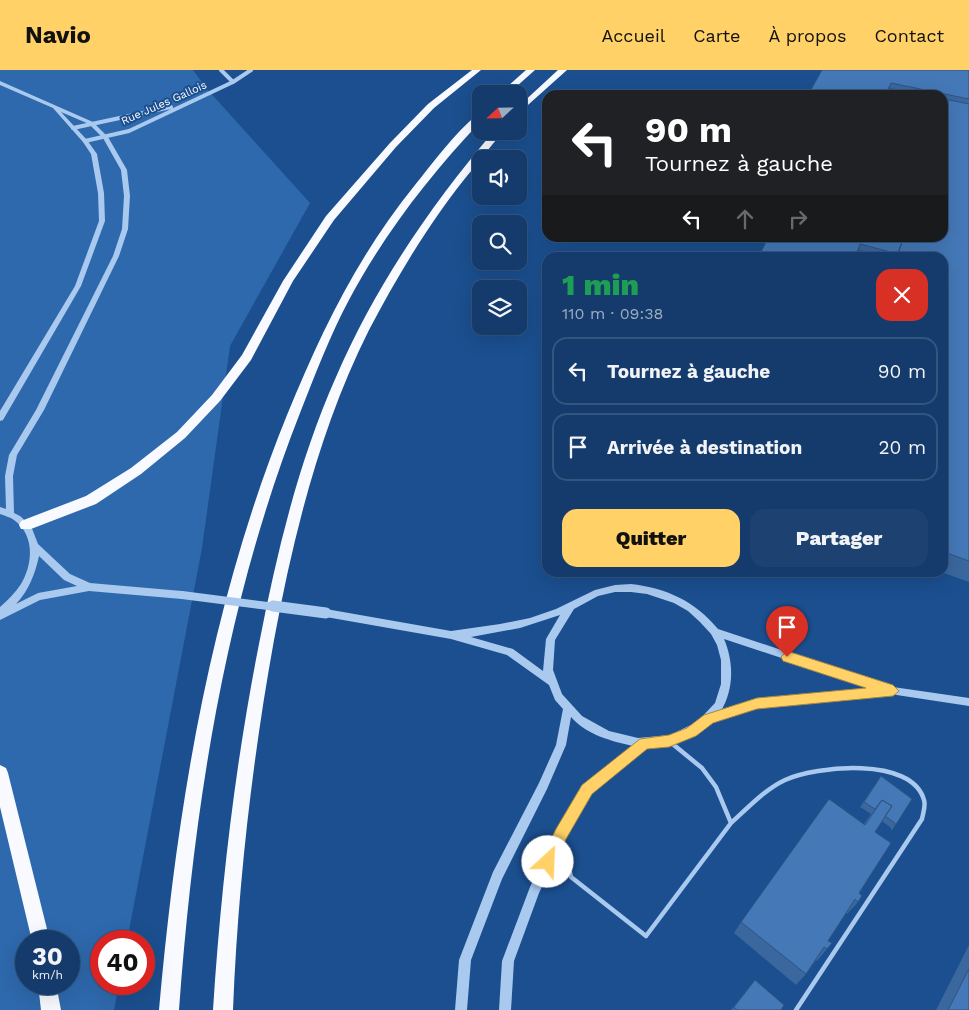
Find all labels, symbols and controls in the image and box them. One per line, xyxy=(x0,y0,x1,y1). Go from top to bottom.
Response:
text: Navio xyxy=(25,21,91,49)
text: Accueil xyxy=(602,25,665,46)
text: Carte xyxy=(693,25,740,46)
text: À propos xyxy=(768,25,846,46)
text: Contact xyxy=(874,25,944,46)
street label: Rue Jules Gallois xyxy=(119,78,209,128)
north arrow xyxy=(472,85,528,140)
map controls xyxy=(472,85,527,335)
text: 90 m xyxy=(645,109,732,151)
icon: left xyxy=(562,110,627,175)
button: sound xyxy=(472,150,527,205)
text: Tournez à gauche xyxy=(645,151,833,176)
icon: left xyxy=(678,205,706,233)
icon: ahead xyxy=(731,205,759,233)
icon: right xyxy=(784,205,812,233)
button: search xyxy=(472,215,527,270)
text: 1 min xyxy=(562,267,639,302)
button: close xyxy=(876,269,928,321)
button: layers xyxy=(472,280,527,335)
text: 110 m · 09:38 xyxy=(562,304,663,323)
icon: left xyxy=(564,357,592,385)
text: Tournez à gauche xyxy=(607,360,770,383)
text: 90 m xyxy=(878,360,926,383)
icon: arrive xyxy=(564,433,592,461)
text: Arrivée à destination xyxy=(607,436,802,459)
text: 20 m xyxy=(879,436,926,459)
button: Quitter xyxy=(562,509,740,567)
button: Partager xyxy=(750,509,928,567)
pin xyxy=(766,606,808,657)
icon: arrive xyxy=(773,613,801,641)
position arrow xyxy=(521,835,573,887)
speed limit sign: 40 xyxy=(90,930,155,995)
text: 30 xyxy=(32,942,63,971)
text: km/h xyxy=(32,968,63,982)

